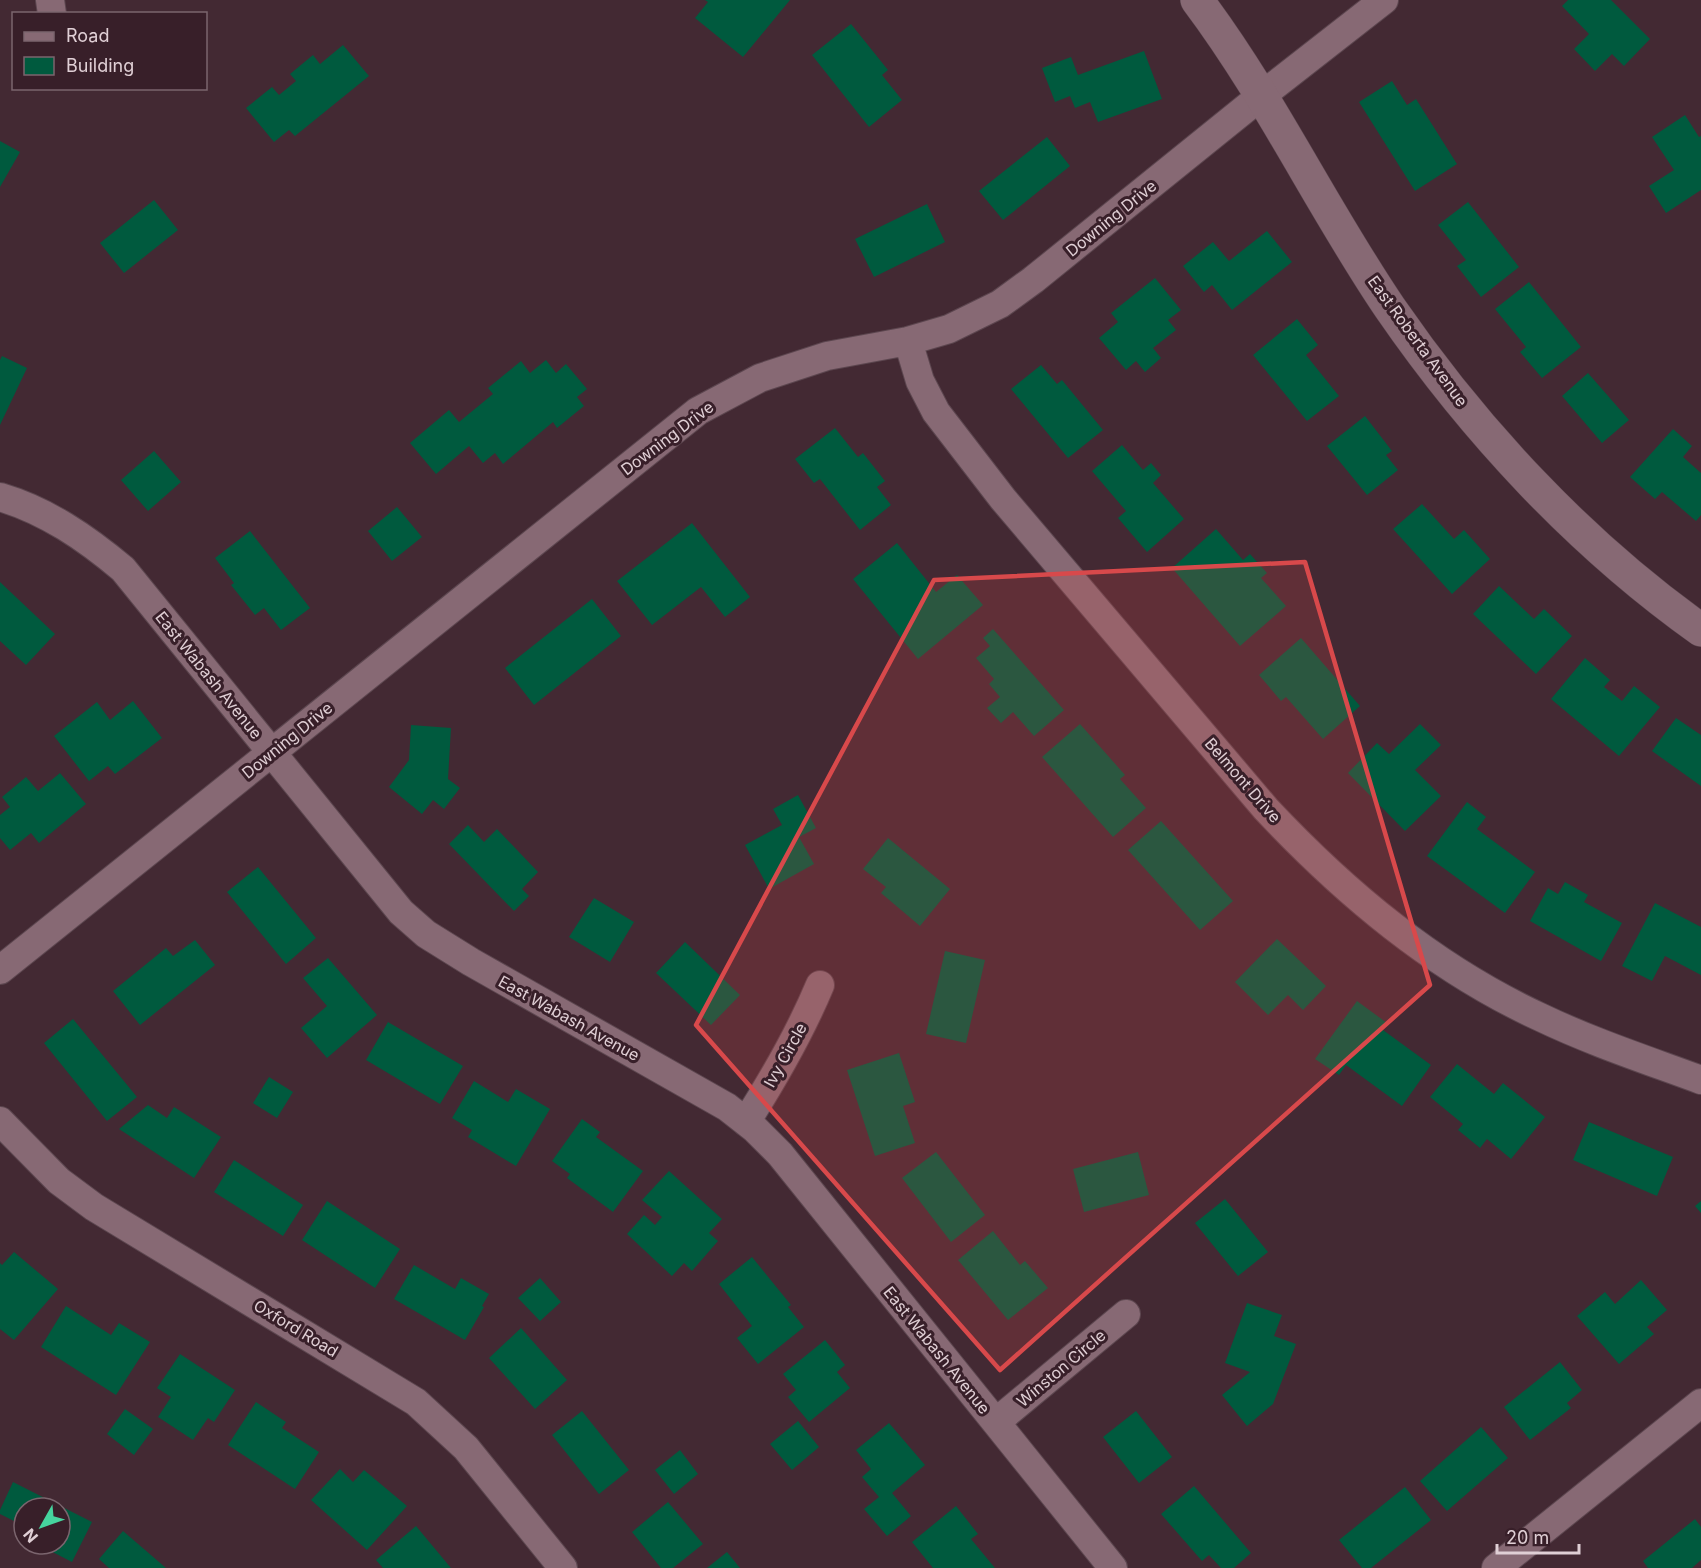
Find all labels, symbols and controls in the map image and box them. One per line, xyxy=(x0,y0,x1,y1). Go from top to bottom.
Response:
legend xyxy=(12,12,207,90)
text: Road xyxy=(66,25,109,46)
text: Building xyxy=(66,55,134,76)
street label: Downing Drive xyxy=(1062,175,1160,261)
street label: East Roberta Avenue xyxy=(1364,272,1472,410)
street label: Downing Drive xyxy=(617,397,717,479)
street label: East Wabash Avenue xyxy=(151,607,267,743)
street label: Downing Drive xyxy=(238,697,336,783)
street label: Belmont Drive xyxy=(1201,733,1285,827)
street label: East Wabash Avenue xyxy=(495,971,643,1065)
street label: Ivy Circle xyxy=(759,1019,811,1091)
street label: East Wabash Avenue xyxy=(879,1282,995,1418)
street label: Oxford Road xyxy=(250,1295,342,1361)
street label: Winston Circle xyxy=(1013,1325,1109,1411)
north arrow xyxy=(12,1496,72,1556)
scale bar xyxy=(1497,1517,1580,1555)
text: N xyxy=(19,1525,42,1547)
text: 20 m xyxy=(1506,1527,1549,1548)

